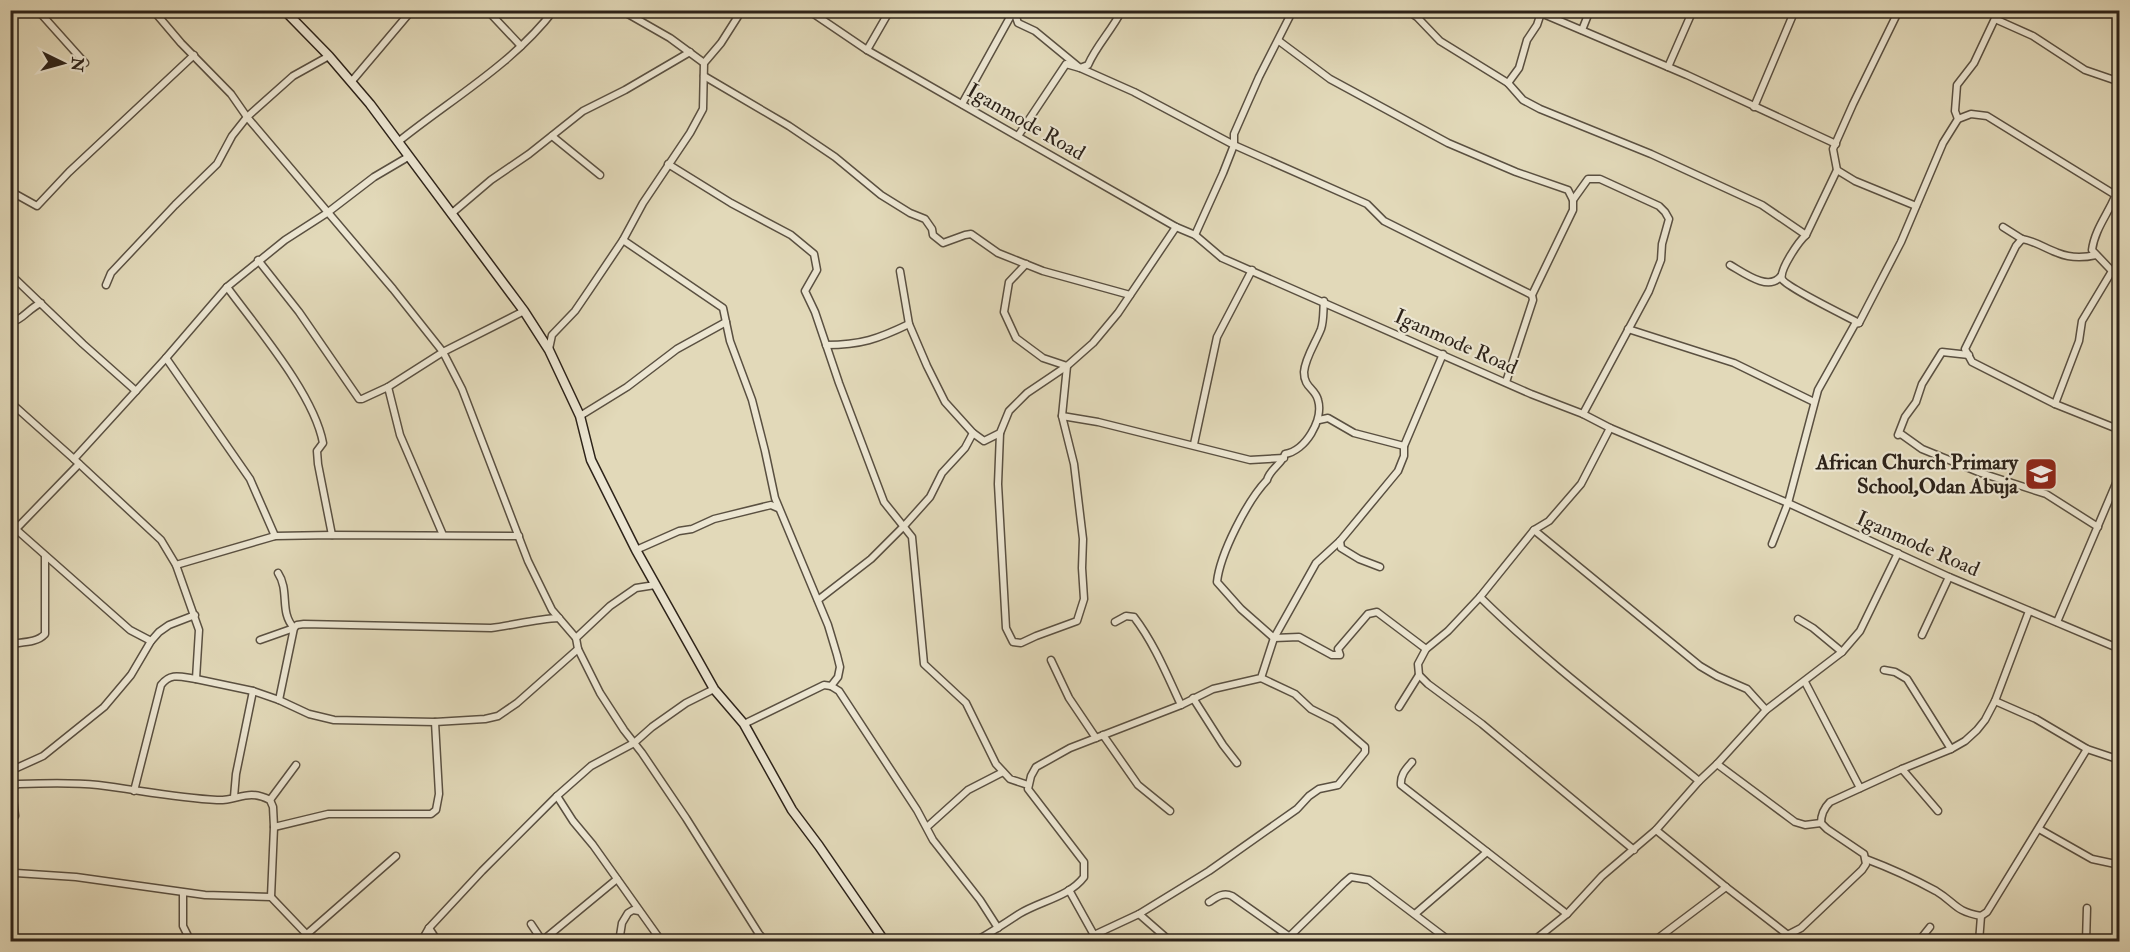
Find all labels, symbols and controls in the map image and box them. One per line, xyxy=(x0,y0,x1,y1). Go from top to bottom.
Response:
north arrow xyxy=(33,33,93,93)
text: N xyxy=(66,55,88,73)
street label: Iganmode Road xyxy=(962,77,1090,167)
street label: Iganmode Road xyxy=(1390,303,1522,381)
place label: African Church Primary School,Odan Abuja xyxy=(1815,449,2019,500)
school or university icon: African Church Primary School,Odan Abuja xyxy=(2023,456,2059,492)
street label: Iganmode Road xyxy=(1852,505,1984,583)

